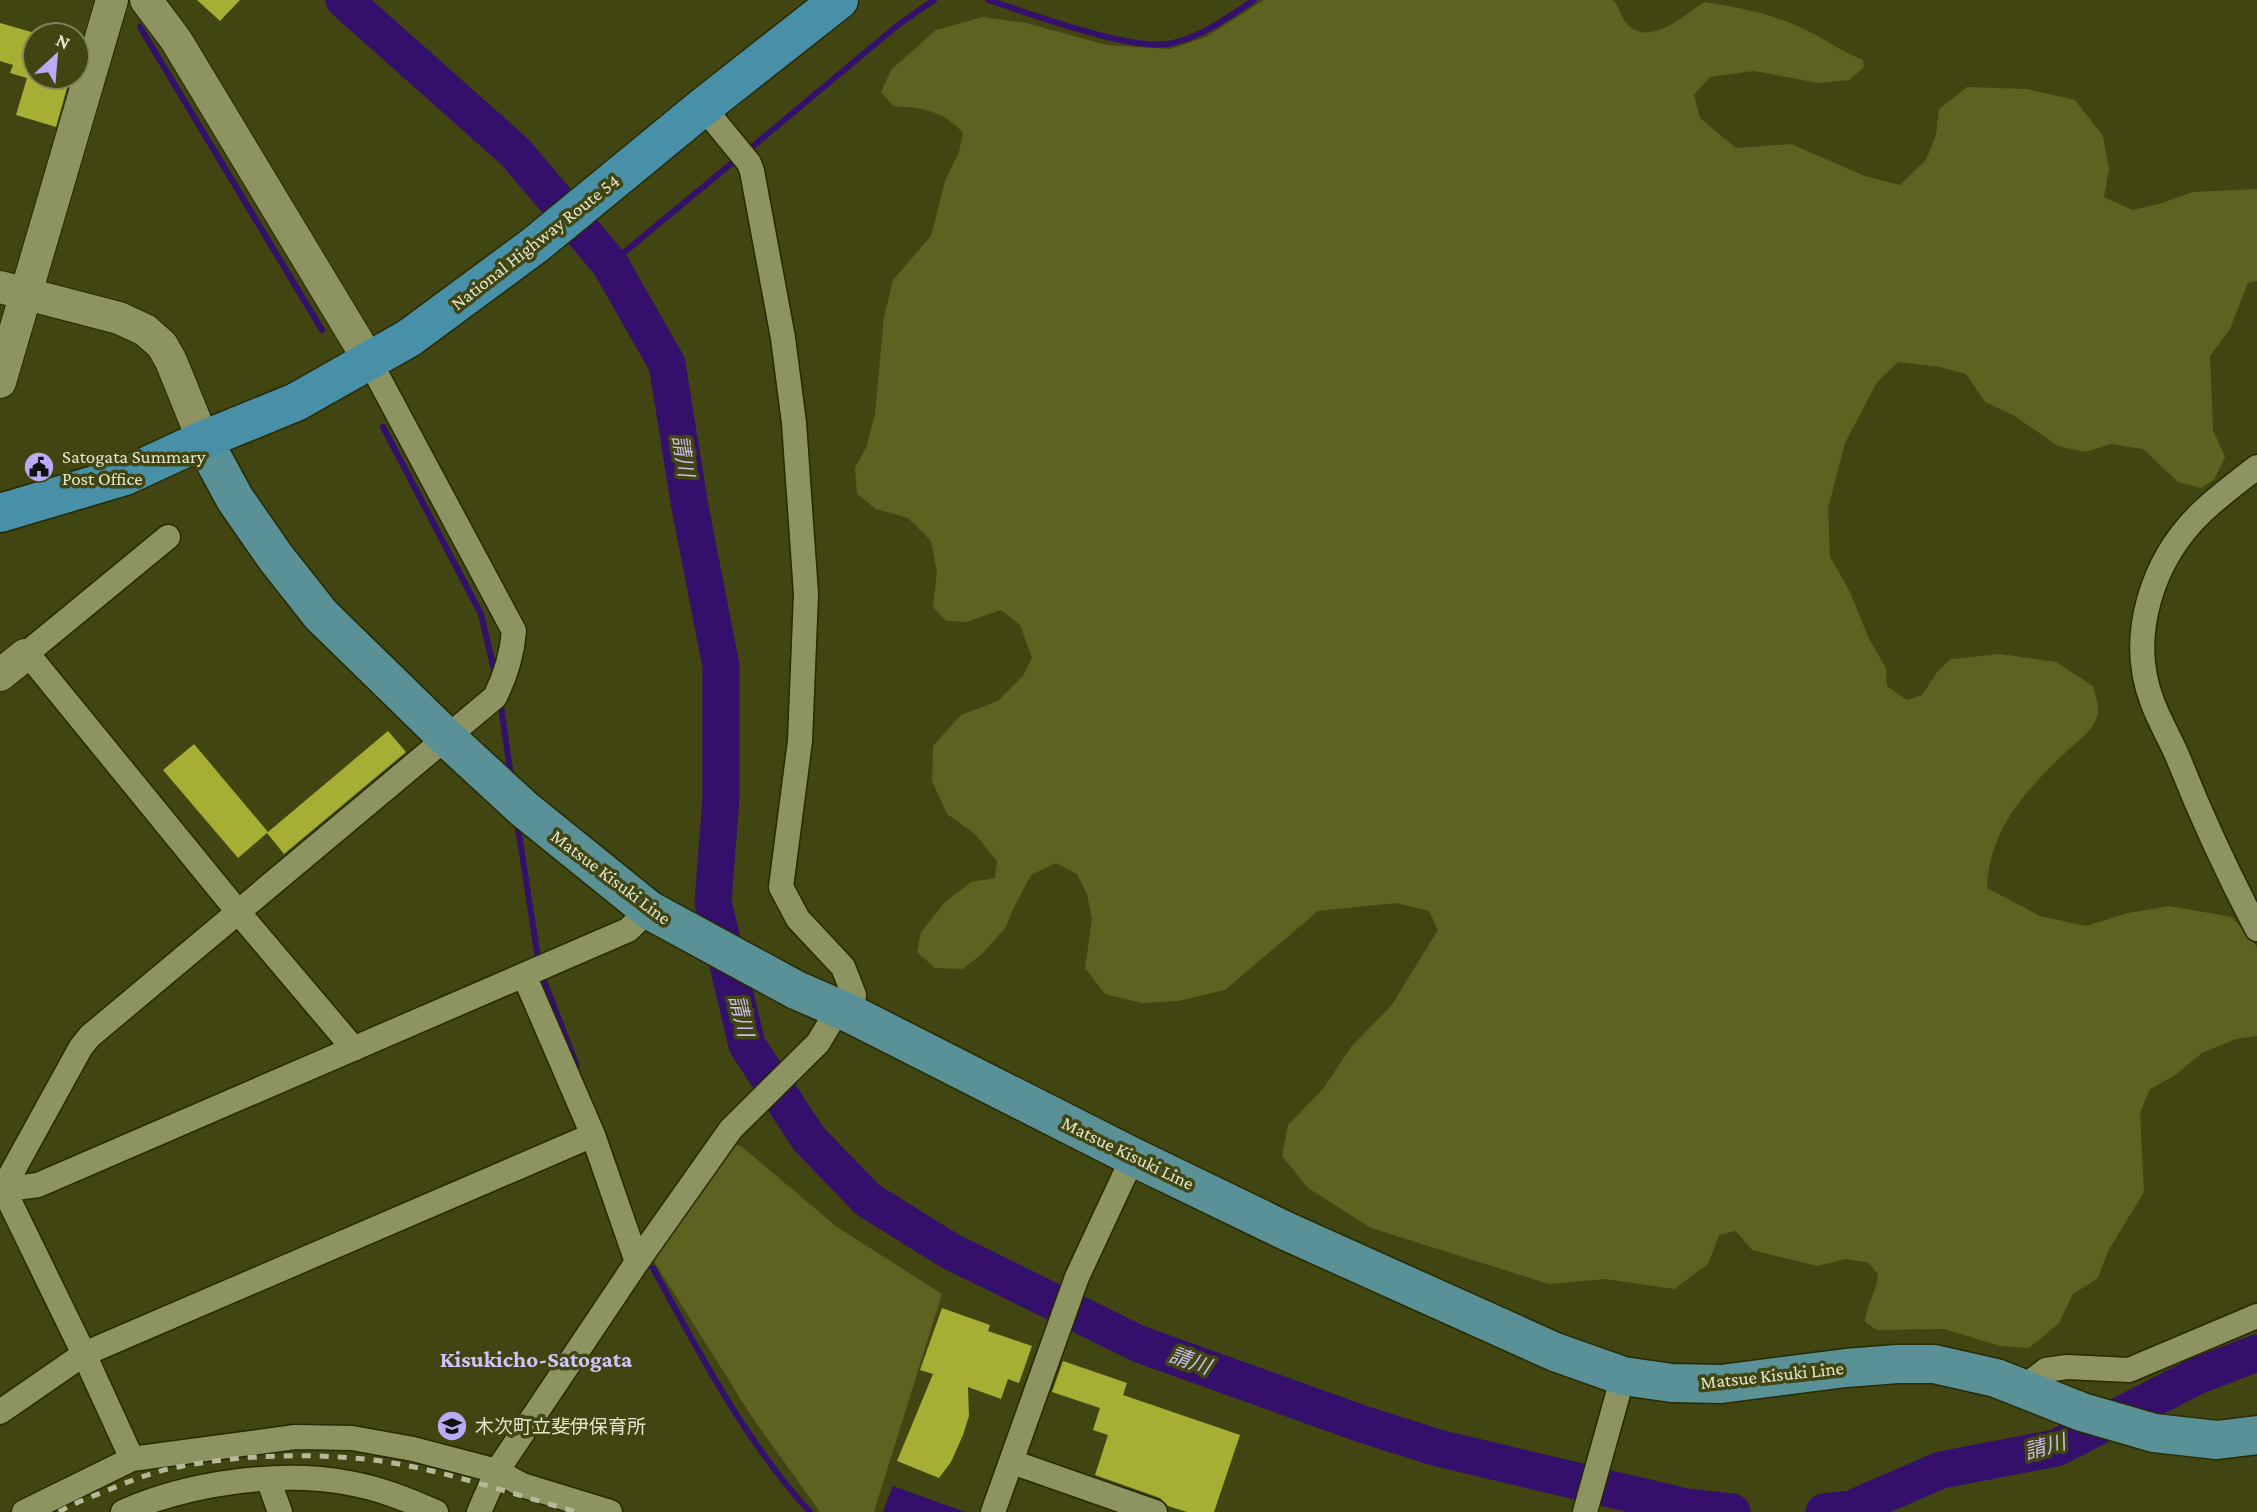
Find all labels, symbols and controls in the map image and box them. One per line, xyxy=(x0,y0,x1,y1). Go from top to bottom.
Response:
north arrow xyxy=(21,21,91,91)
text: N xyxy=(53,29,74,53)
street label: National Highway Route 54 xyxy=(447,170,623,314)
water label: 請川 xyxy=(668,433,699,481)
place label: Satogata Summary Post Office xyxy=(62,446,206,489)
public building icon: Satogata Summary Post Office xyxy=(22,450,56,484)
street label: Matsue Kisuki Line xyxy=(547,825,675,929)
water label: 請川 xyxy=(724,993,758,1041)
street label: Matsue Kisuki Line xyxy=(1059,1112,1197,1194)
water label: 請川 xyxy=(1166,1343,1216,1380)
district label: Kisukicho-Satogata xyxy=(440,1346,633,1372)
street label: Matsue Kisuki Line xyxy=(1699,1357,1845,1393)
school or university icon: 木次町立斐伊保育所 xyxy=(435,1409,469,1443)
place label: 木次町立斐伊保育所 xyxy=(475,1416,646,1437)
water label: 請川 xyxy=(2022,1429,2070,1464)

